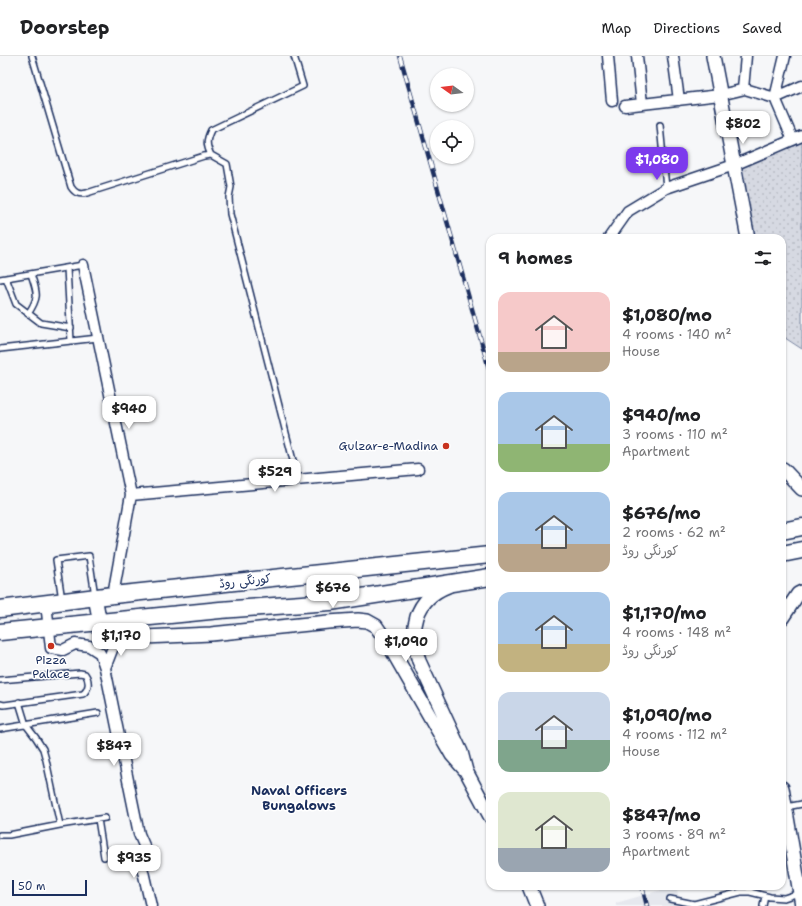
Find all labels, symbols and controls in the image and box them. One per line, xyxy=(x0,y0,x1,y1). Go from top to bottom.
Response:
text: Doorstep xyxy=(20,15,109,40)
text: Map xyxy=(602,19,632,37)
text: Directions xyxy=(654,19,720,37)
text: Saved xyxy=(742,19,782,37)
north arrow xyxy=(430,68,474,112)
map controls xyxy=(430,68,474,164)
pin: $802 xyxy=(719,111,767,145)
text: $802 xyxy=(725,115,761,132)
button: locate xyxy=(430,120,474,164)
pin: $1,080 xyxy=(624,147,690,181)
text: $1,080 xyxy=(635,151,679,168)
text: 9 homes xyxy=(498,247,573,269)
icon: filters xyxy=(752,247,774,269)
text: $1,080/mo xyxy=(622,304,712,326)
icon: home xyxy=(530,308,578,356)
text: 4 rooms · 140 m² xyxy=(622,326,731,343)
text: House xyxy=(622,343,660,360)
pin: $940 xyxy=(105,396,153,430)
text: $940 xyxy=(111,400,147,417)
text: $940/mo xyxy=(622,404,701,426)
icon: home xyxy=(530,408,578,456)
text: 3 rooms · 110 m² xyxy=(622,426,728,443)
place label: Gulzar-e-Madina xyxy=(338,438,439,454)
marker: Gulzar-e-Madina xyxy=(441,441,451,451)
text: Apartment xyxy=(622,443,690,460)
pin: $529 xyxy=(251,459,299,493)
text: $529 xyxy=(258,463,292,480)
text: $676/mo xyxy=(622,502,701,524)
icon: home xyxy=(530,508,578,556)
text: 2 rooms · 62 m² xyxy=(622,524,726,541)
text: کورنگی روڈ xyxy=(622,542,678,559)
street label: کورنگی روڈ xyxy=(218,570,272,592)
pin: $676 xyxy=(309,575,357,609)
text: $676 xyxy=(315,579,351,596)
text: $1,170/mo xyxy=(622,602,707,624)
icon: home xyxy=(530,608,578,656)
pin: $1,170 xyxy=(88,623,154,657)
text: 4 rooms · 148 m² xyxy=(622,624,731,641)
text: $1,170 xyxy=(101,627,141,644)
pin: $1,090 xyxy=(373,629,439,663)
text: $1,090 xyxy=(384,633,428,650)
marker: Pizza Palace xyxy=(46,641,56,651)
text: کورنگی روڈ xyxy=(622,642,678,659)
place label: Pizza Palace xyxy=(32,652,70,682)
text: $1,090/mo xyxy=(622,704,712,726)
icon: home xyxy=(530,708,578,756)
text: 4 rooms · 112 m² xyxy=(622,726,727,743)
pin: $847 xyxy=(90,733,138,767)
text: $847 xyxy=(96,737,132,754)
text: House xyxy=(622,743,660,760)
district label: Naval Officers Bungalows xyxy=(251,782,347,814)
text: $847/mo xyxy=(622,804,701,826)
icon: home xyxy=(530,808,578,856)
text: 3 rooms · 89 m² xyxy=(622,826,726,843)
text: Apartment xyxy=(622,843,690,860)
pin: $935 xyxy=(110,845,158,879)
text: $935 xyxy=(117,849,151,866)
scale bar xyxy=(12,878,87,897)
text: 50 m xyxy=(18,879,46,894)

